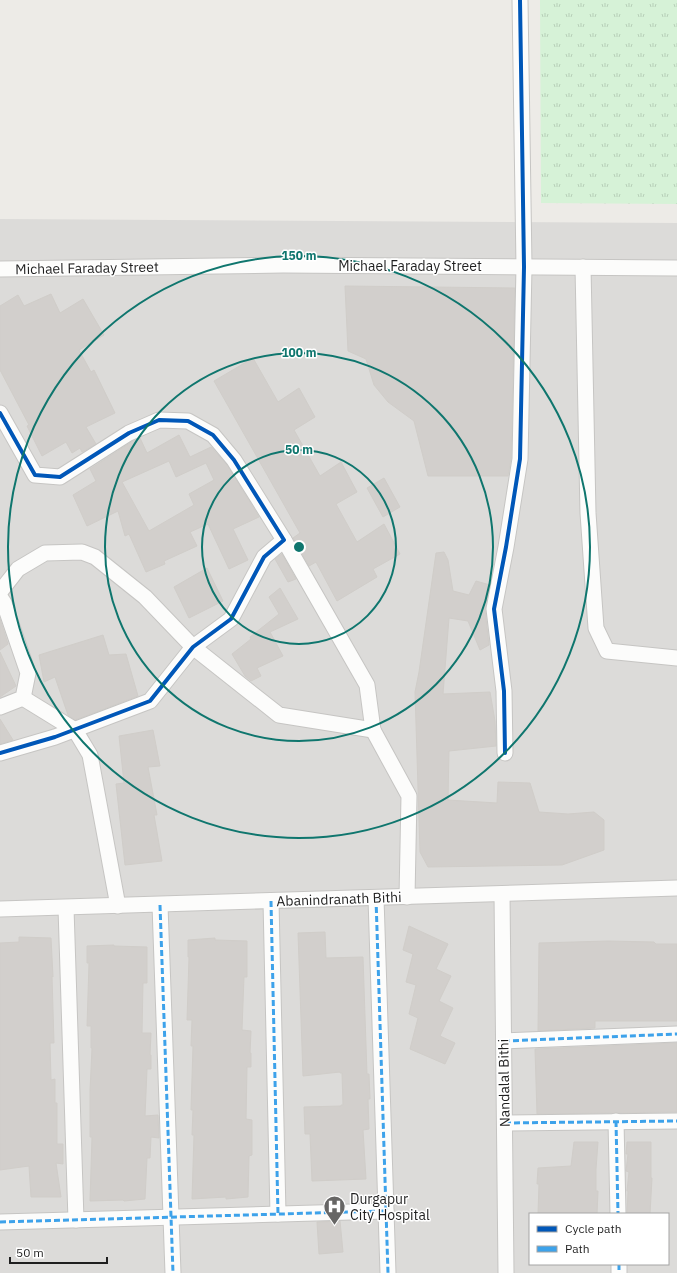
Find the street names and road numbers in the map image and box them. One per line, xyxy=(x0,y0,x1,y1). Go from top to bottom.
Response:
street label: Michael Faraday Street xyxy=(338,257,482,275)
street label: Michael Faraday Street xyxy=(15,258,159,278)
street label: Abanindranath Bithi xyxy=(276,888,402,910)
street label: Nandalal Bithi xyxy=(494,1039,514,1127)

